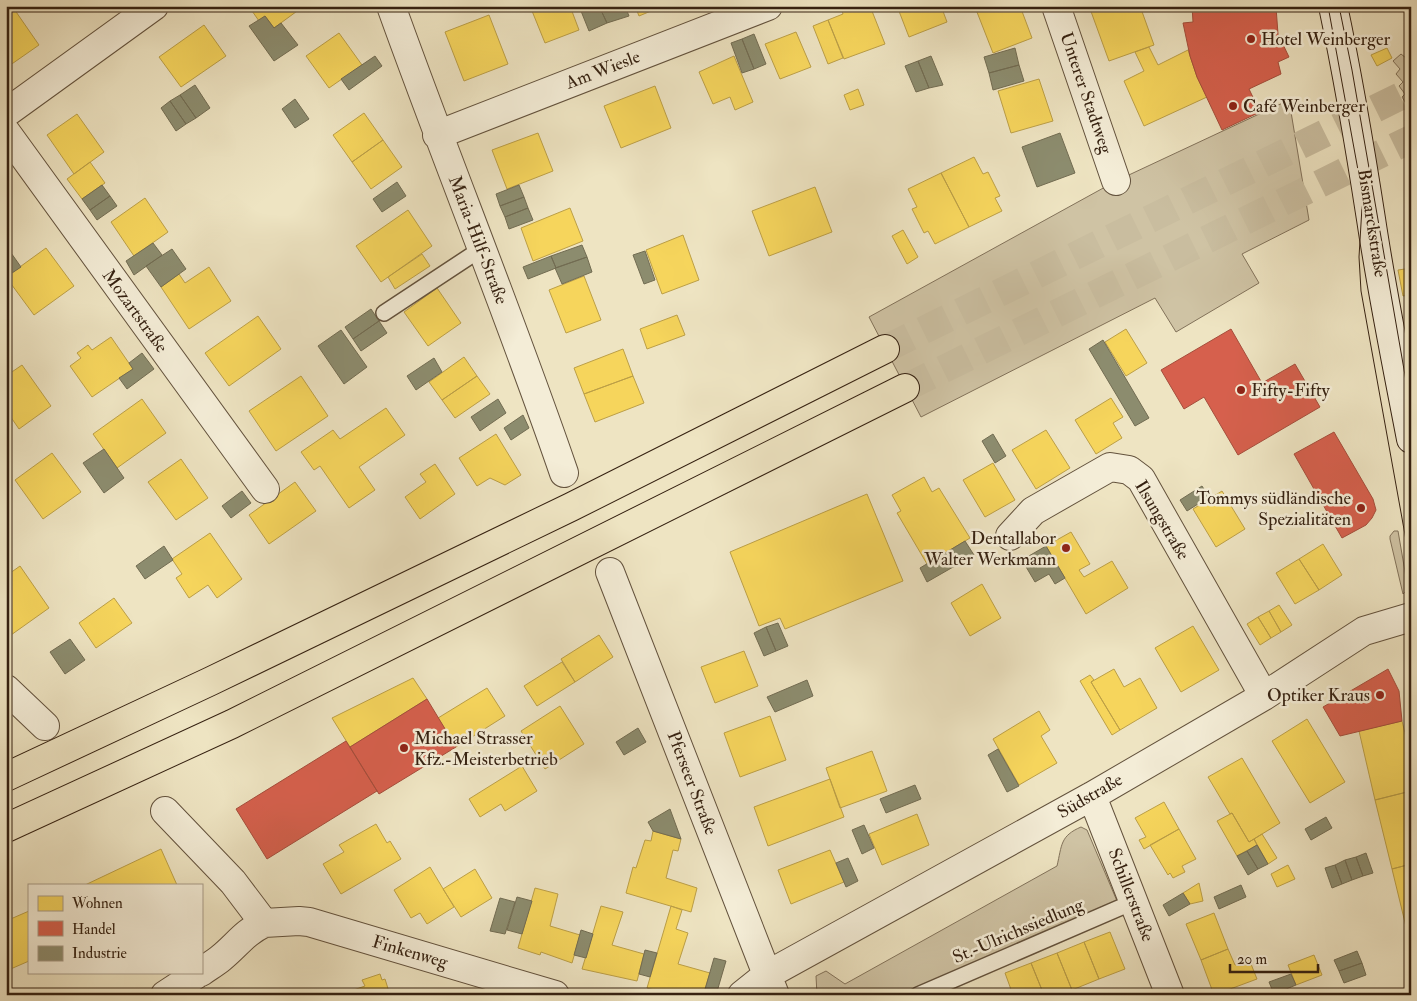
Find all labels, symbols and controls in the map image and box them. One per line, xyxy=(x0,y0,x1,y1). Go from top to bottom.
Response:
place label: Hotel Weinberger xyxy=(1261,28,1391,51)
street label: Unterer Stadtweg xyxy=(1054,29,1118,158)
marker: Hotel Weinberger xyxy=(1245,33,1257,45)
street label: Am Wiesle xyxy=(562,45,644,95)
place label: Café Weinberger xyxy=(1243,95,1365,118)
marker: Café Weinberger xyxy=(1227,100,1239,112)
street label: Bismarckstraße xyxy=(1352,167,1392,279)
street label: Maria-Hilf-Straße xyxy=(443,172,513,308)
street label: Mozartstraße xyxy=(97,265,173,358)
place label: Fifty-Fifty xyxy=(1251,379,1331,402)
marker: Fifty-Fifty xyxy=(1235,384,1247,396)
street label: Ilsungstraße xyxy=(1129,476,1195,564)
place label: Tommys südländische Spezialitäten xyxy=(1196,487,1351,531)
marker: Tommys südländische Spezialitäten xyxy=(1355,502,1367,514)
place label: Dentallabor Walter Werkmann xyxy=(923,527,1056,571)
marker: Dentallabor Walter Werkmann xyxy=(1060,542,1072,554)
place label: Optiker Kraus xyxy=(1267,684,1370,707)
marker: Optiker Kraus xyxy=(1374,689,1386,701)
place label: Michael Strasser Kfz.-Meisterbetrieb xyxy=(414,727,558,771)
street label: Pferseer Straße xyxy=(662,728,722,839)
marker: Michael Strasser Kfz.-Meisterbetrieb xyxy=(398,742,410,754)
street label: Südstraße xyxy=(1053,768,1127,824)
street label: Schillerstraße xyxy=(1103,845,1160,945)
legend xyxy=(28,884,202,974)
street label: St.-Ulrichssiedlung xyxy=(949,893,1088,969)
text: Wohnen xyxy=(71,894,123,913)
text: Handel xyxy=(72,920,116,939)
street label: Finkenweg xyxy=(370,930,452,974)
scale bar xyxy=(1230,941,1317,973)
text: Industrie xyxy=(72,944,127,963)
text: 20 m xyxy=(1237,950,1267,969)

